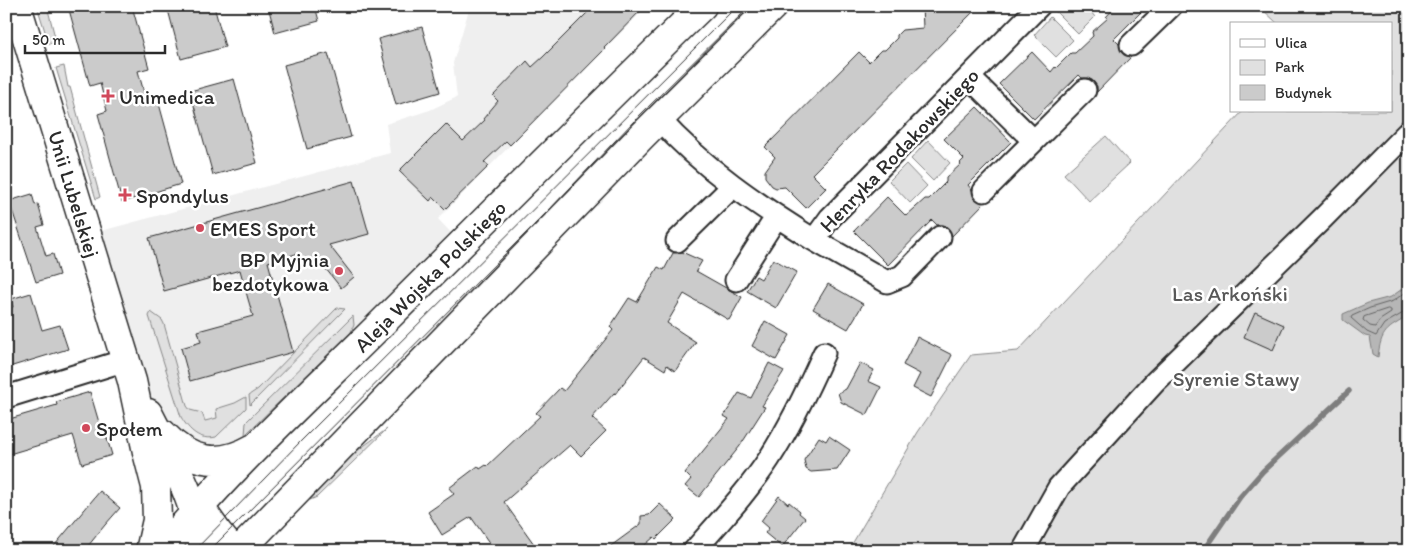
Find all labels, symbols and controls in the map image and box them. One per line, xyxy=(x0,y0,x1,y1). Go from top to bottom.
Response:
scale bar xyxy=(25,22,165,54)
legend xyxy=(1230,22,1392,112)
text: 50 m xyxy=(32,31,65,49)
text: Ulica xyxy=(1275,34,1308,52)
text: Park xyxy=(1275,58,1305,76)
street label: Henryka Rodakowskiego xyxy=(814,63,984,237)
place label: Unimedica xyxy=(119,84,215,109)
text: Budynek xyxy=(1275,84,1332,102)
marker: Unimedica xyxy=(101,89,115,103)
street label: Unii Lubelskiej xyxy=(43,128,105,260)
place label: Spondylus xyxy=(136,183,229,208)
marker: Spondylus xyxy=(118,188,132,202)
street label: Aleja Wojska Polskiego xyxy=(349,195,511,357)
place label: EMES Sport xyxy=(210,216,316,241)
marker: EMES Sport xyxy=(194,222,206,234)
place label: BP Myjnia bezdotykowa xyxy=(212,247,329,296)
marker: BP Myjnia bezdotykowa xyxy=(333,265,345,277)
park label: Las Arkoński xyxy=(1172,281,1288,306)
park label: Syrenie Stawy xyxy=(1173,366,1299,391)
place label: Społem xyxy=(96,416,163,441)
marker: Społem xyxy=(80,422,92,434)

